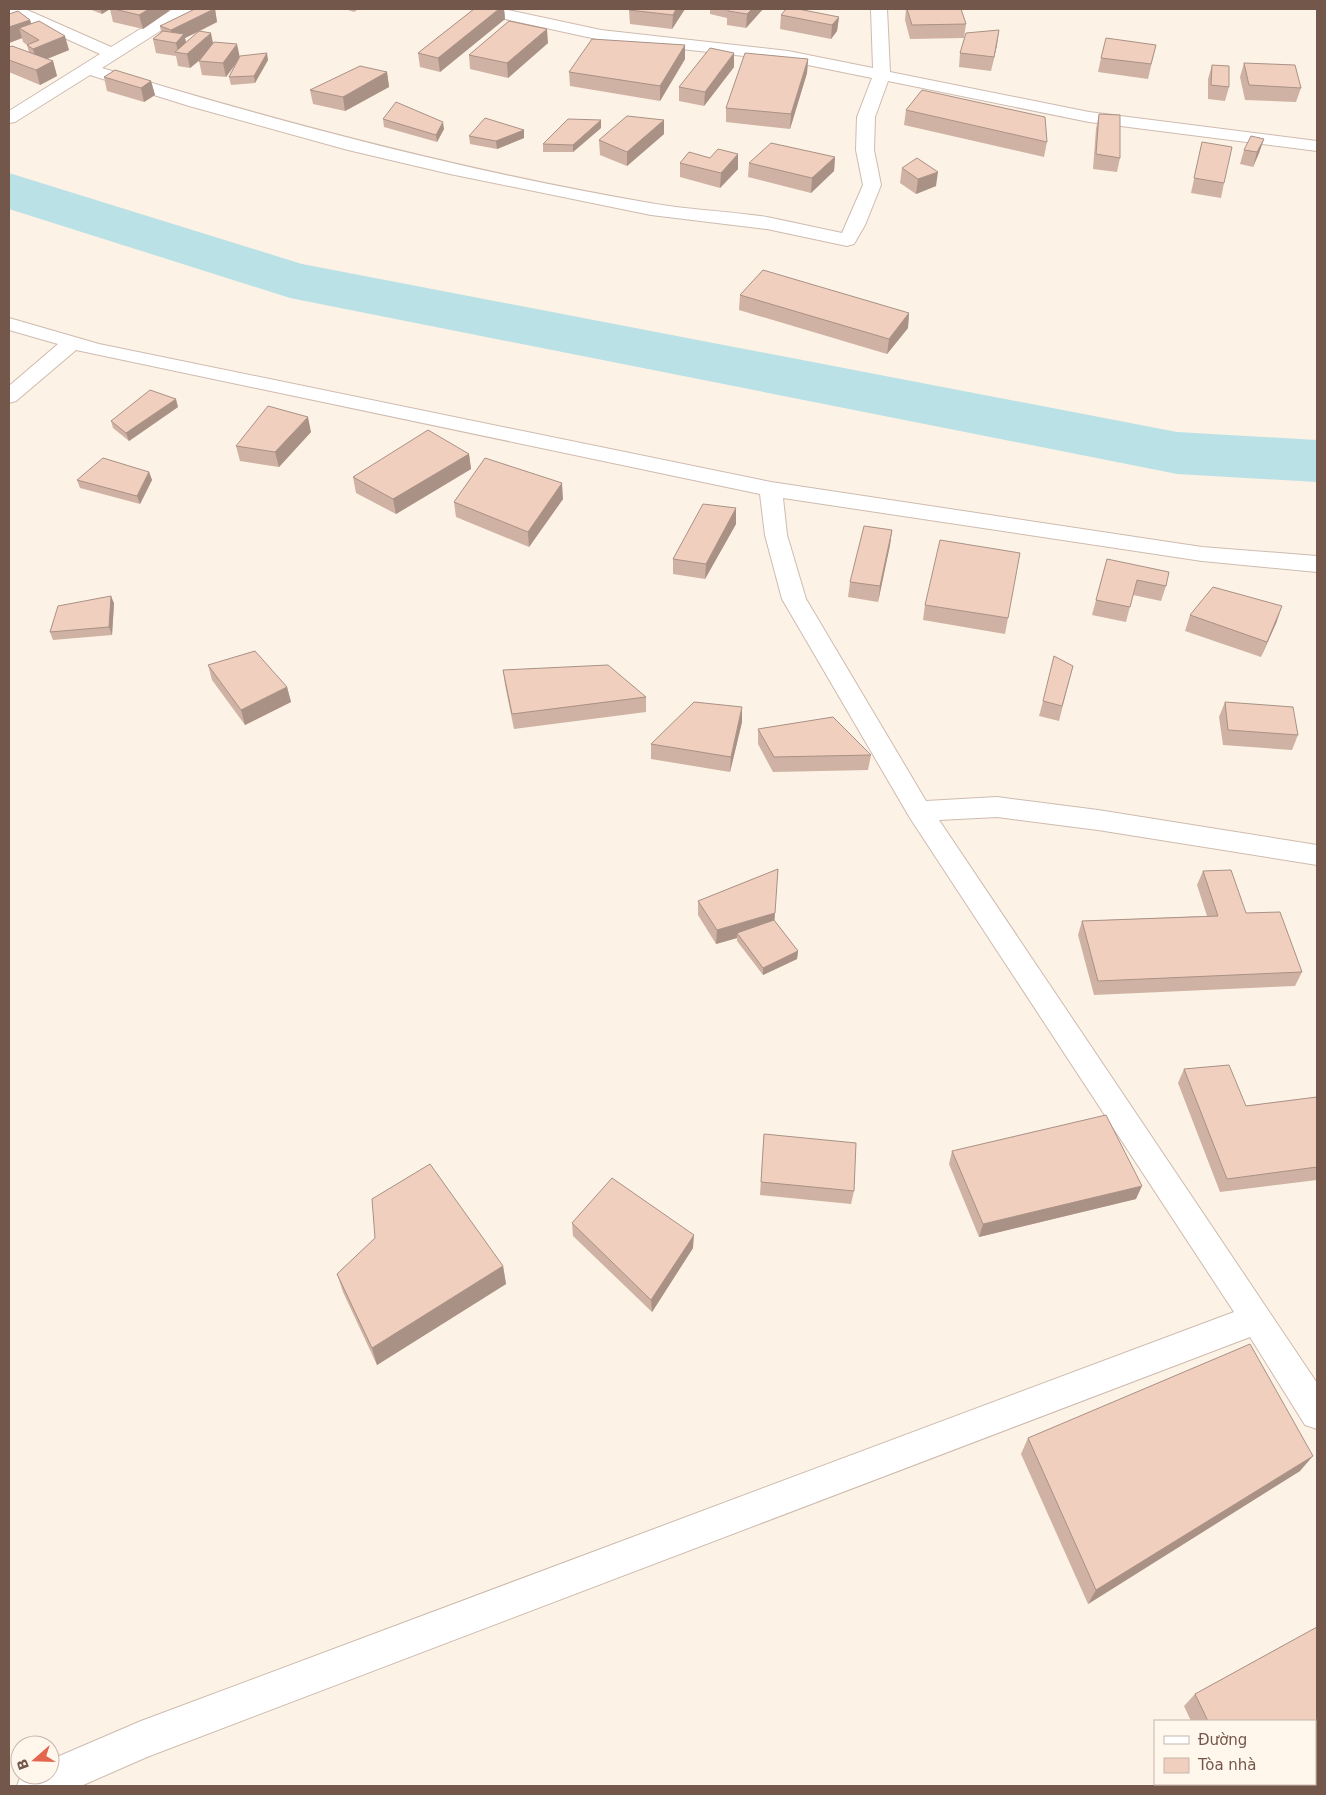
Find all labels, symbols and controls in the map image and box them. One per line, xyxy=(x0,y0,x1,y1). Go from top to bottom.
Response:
legend xyxy=(1154,1720,1316,1785)
text: Đường xyxy=(1198,1731,1247,1749)
north arrow xyxy=(10,1735,60,1785)
text: Tòa nhà xyxy=(1197,1756,1257,1774)
text: B xyxy=(13,1757,32,1772)

